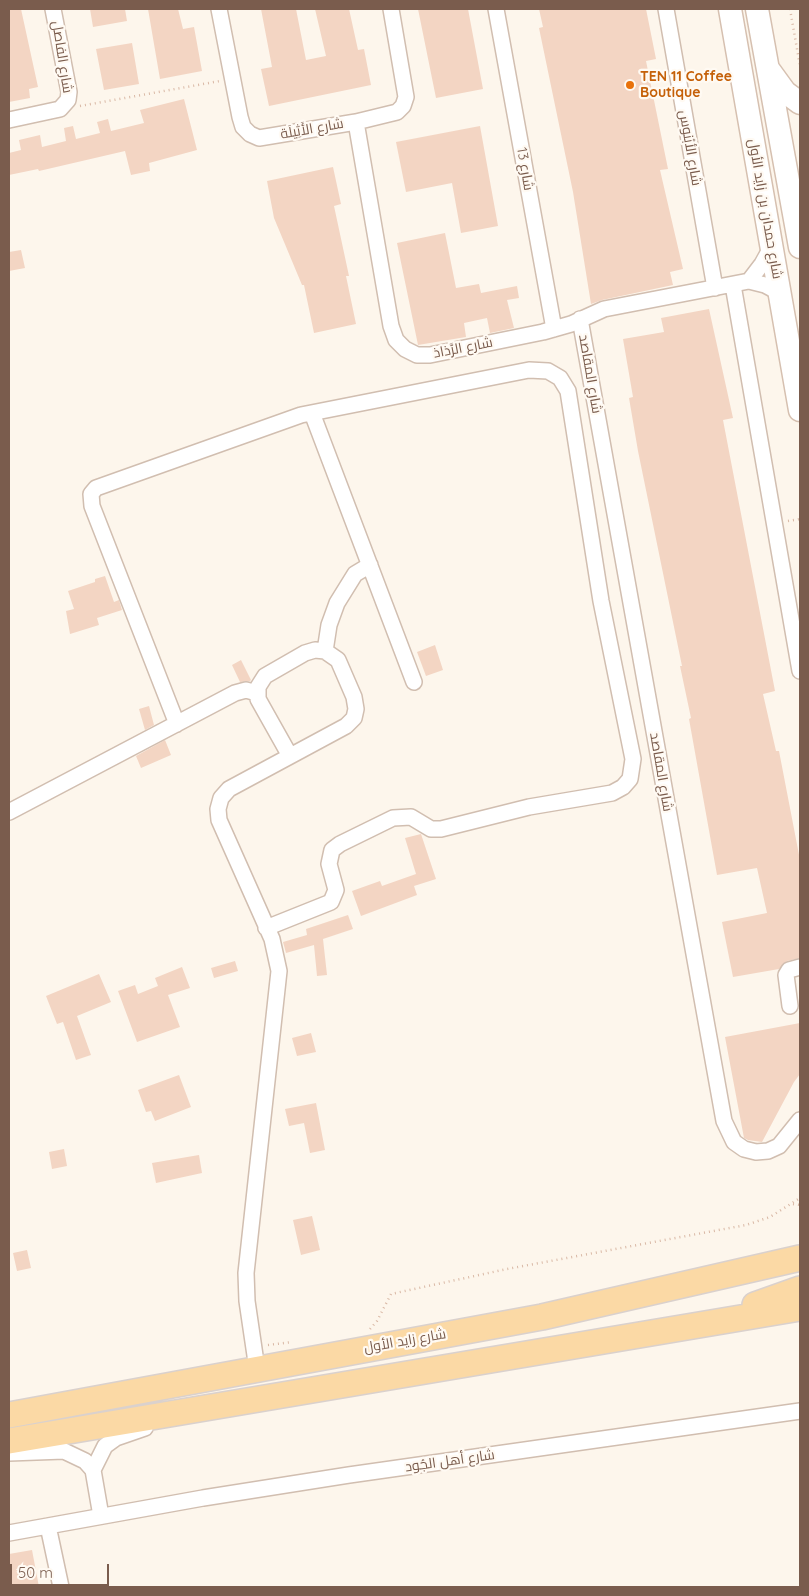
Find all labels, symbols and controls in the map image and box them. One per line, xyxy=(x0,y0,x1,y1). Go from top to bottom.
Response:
street label: شارع الفاصل xyxy=(48,20,76,94)
place label: TEN 11 Coffee Boutique xyxy=(640,69,732,102)
marker: TEN 11 Coffee Boutique xyxy=(624,79,636,91)
street label: شارع الأبْنوس xyxy=(675,109,705,187)
street label: شارع الأَثِيلَة xyxy=(279,115,345,143)
street label: شارع حمدان بن زايد الأول xyxy=(744,138,786,280)
street label: شارع 13 xyxy=(513,146,537,192)
street label: شارع المقاصد xyxy=(575,333,605,415)
street label: شارع الرَّذاذ xyxy=(432,334,494,362)
street label: شارع المقاصد xyxy=(646,731,676,813)
street label: شارع زايد الأول xyxy=(363,1326,447,1356)
street label: شارع أهل الجُود xyxy=(404,1446,496,1476)
scale bar xyxy=(12,1554,111,1586)
text: 50 m xyxy=(18,1563,53,1582)

